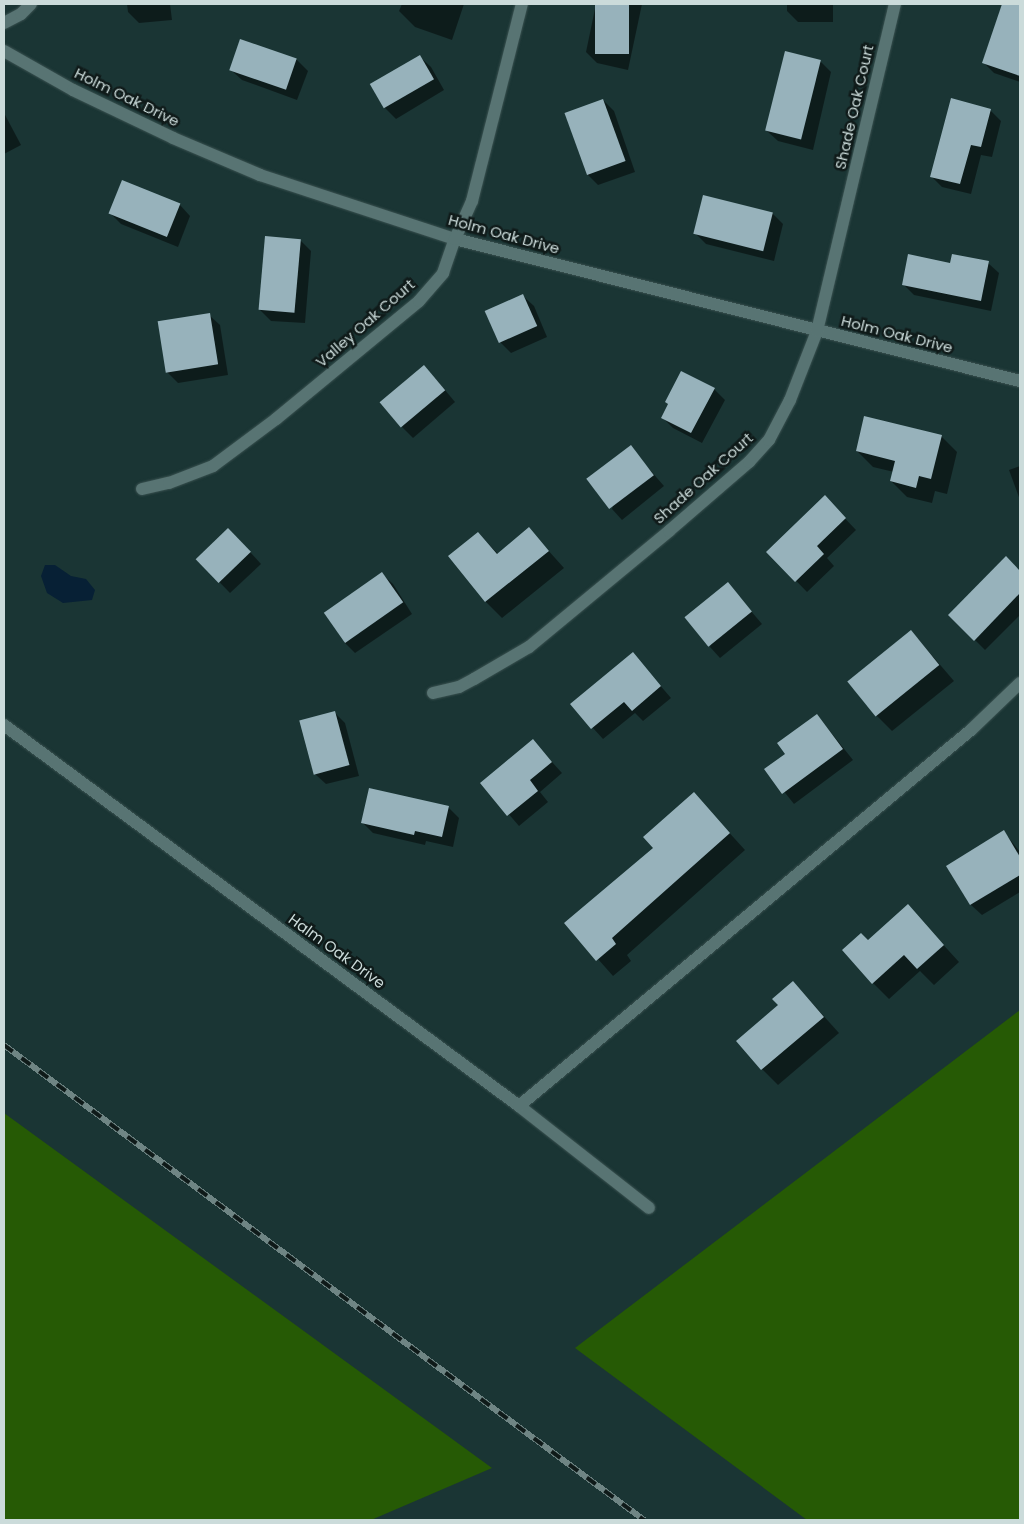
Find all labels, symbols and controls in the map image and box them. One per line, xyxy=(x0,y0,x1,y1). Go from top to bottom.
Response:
street label: Shade Oak Court xyxy=(831,43,877,171)
street label: Holm Oak Drive xyxy=(72,64,182,130)
street label: Holm Oak Drive xyxy=(446,211,562,257)
street label: Valley Oak Court xyxy=(312,275,418,371)
street label: Holm Oak Drive xyxy=(839,311,955,357)
street label: Shade Oak Court xyxy=(650,429,756,527)
street label: Halm Oak Drive xyxy=(285,910,389,992)

